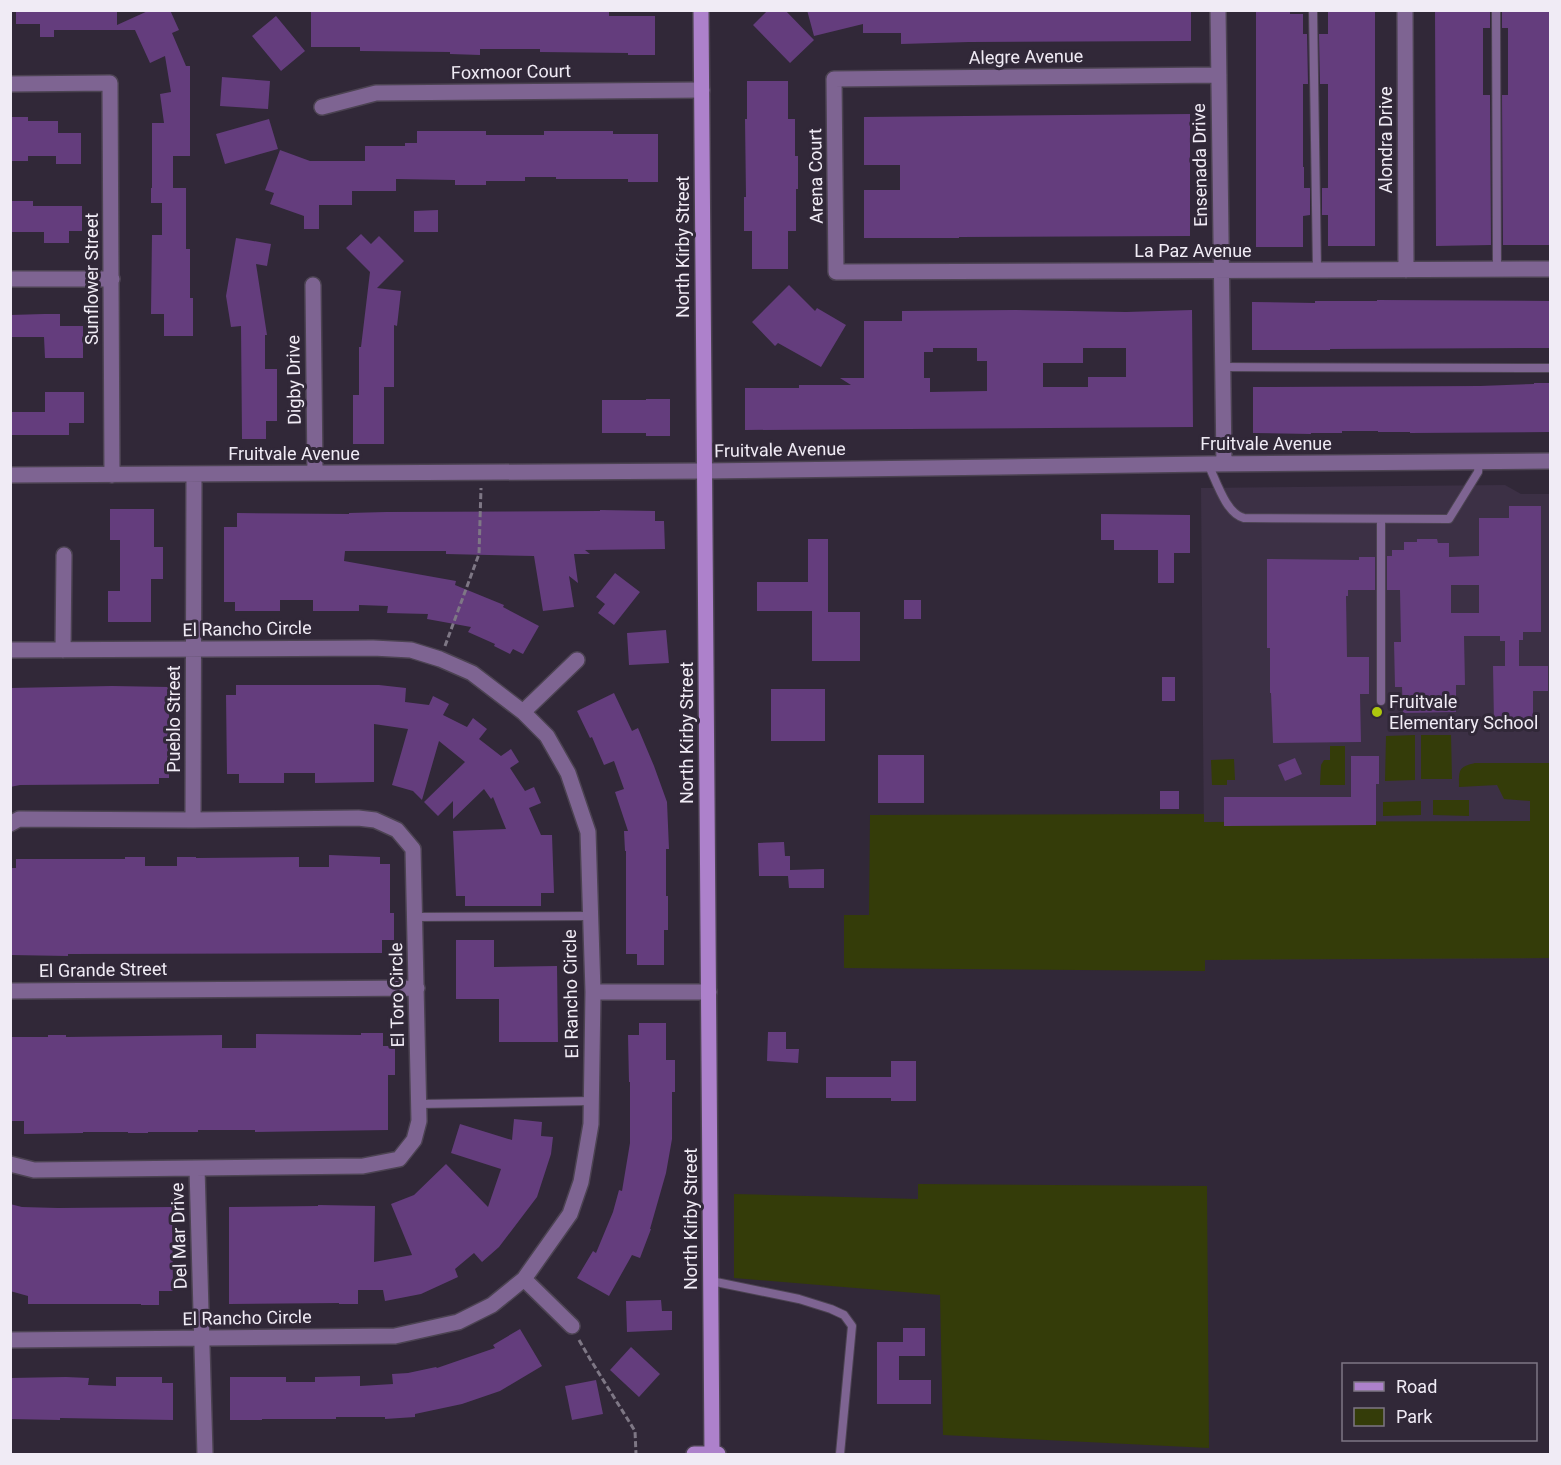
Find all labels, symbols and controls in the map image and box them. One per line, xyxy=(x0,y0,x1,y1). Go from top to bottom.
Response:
street label: Alegre Avenue xyxy=(969,45,1083,68)
street label: Foxmoor Court xyxy=(451,60,571,83)
street label: Alondra Drive xyxy=(1375,87,1396,193)
street label: Ensenada Drive xyxy=(1188,103,1211,227)
street label: Arena Court xyxy=(804,128,827,224)
street label: North Kirby Street xyxy=(672,176,693,318)
street label: Sunflower Street xyxy=(81,213,102,345)
street label: La Paz Avenue xyxy=(1134,240,1252,261)
street label: Digby Drive xyxy=(282,335,305,425)
street label: Fruitvale Avenue xyxy=(1200,433,1332,454)
street label: Fruitvale Avenue xyxy=(714,438,846,461)
street label: Fruitvale Avenue xyxy=(228,443,360,464)
street label: El Rancho Circle xyxy=(182,617,312,640)
street label: North Kirby Street xyxy=(676,662,697,804)
street label: Pueblo Street xyxy=(163,665,184,773)
place label: Fruitvale Elementary School xyxy=(1389,691,1538,733)
marker: Fruitvale Elementary School xyxy=(1370,705,1384,719)
street label: El Rancho Circle xyxy=(559,929,582,1059)
street label: El Toro Circle xyxy=(385,942,408,1048)
street label: El Grande Street xyxy=(39,958,168,981)
street label: North Kirby Street xyxy=(680,1148,701,1290)
street label: Del Mar Drive xyxy=(166,1182,191,1290)
street label: El Rancho Circle xyxy=(182,1306,312,1329)
legend xyxy=(1342,1363,1537,1441)
text: Road xyxy=(1396,1376,1437,1397)
text: Park xyxy=(1396,1406,1433,1427)

